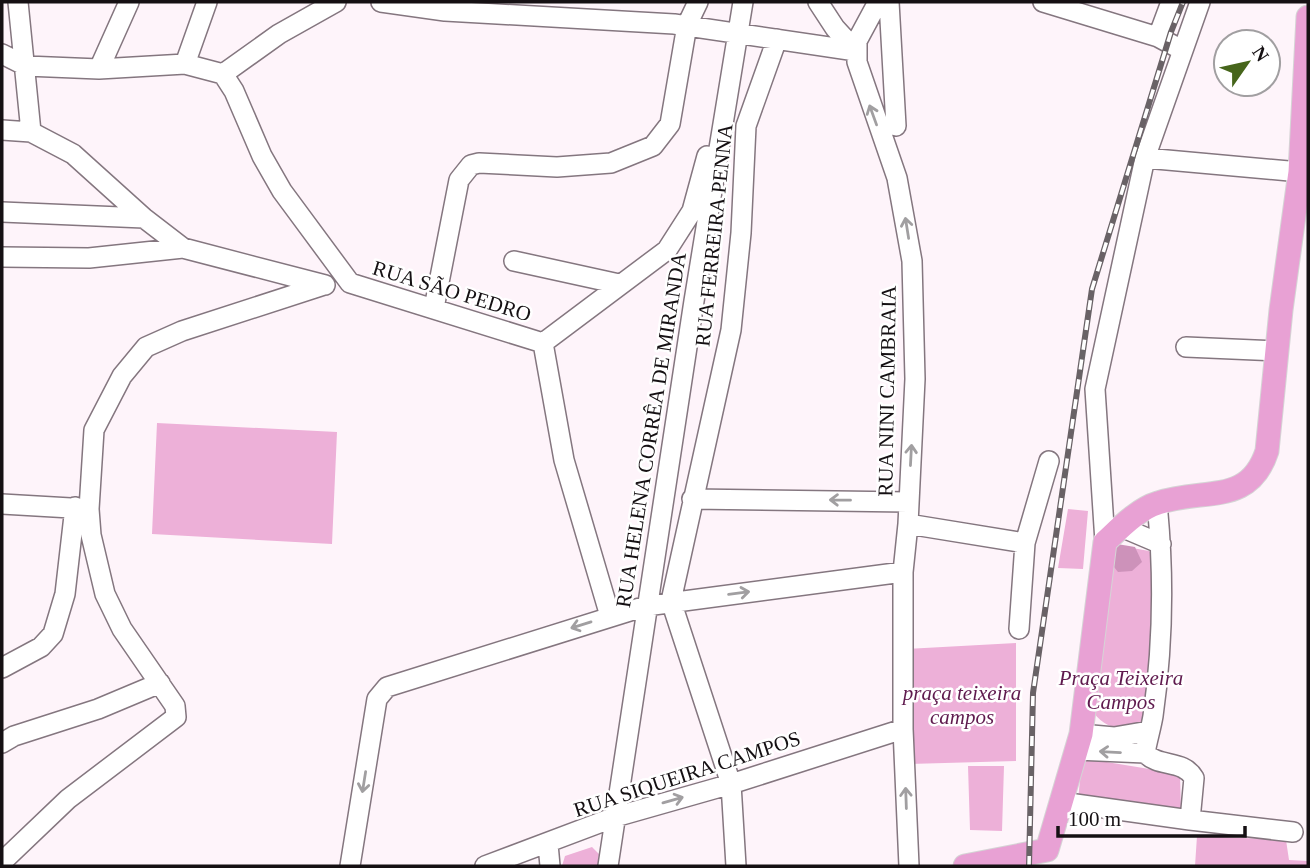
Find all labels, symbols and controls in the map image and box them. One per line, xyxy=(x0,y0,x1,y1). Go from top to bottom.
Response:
north arrow xyxy=(1212,28,1282,98)
text: N xyxy=(1248,42,1273,66)
one-way arrow xyxy=(866,105,879,127)
street label: RUA FERREIRA PENNA xyxy=(690,122,738,348)
one-way arrow xyxy=(900,217,913,240)
street label: RUA HELENA CORRÊA DE MIRANDA xyxy=(611,250,691,609)
street label: RUA SÃO PEDRO xyxy=(370,255,534,327)
street label: RUA NINI CAMBRAIA xyxy=(873,284,901,497)
one-way arrow xyxy=(904,444,917,467)
one-way arrow xyxy=(829,493,852,507)
one-way arrow xyxy=(727,586,750,599)
one-way arrow xyxy=(570,620,592,633)
park label: Praça Teixeira Campos xyxy=(1058,666,1183,714)
park label: praça teixeira campos xyxy=(901,681,1021,729)
street label: RUA SIQUEIRA CAMPOS xyxy=(571,726,803,822)
one-way arrow xyxy=(1100,745,1122,758)
one-way arrow xyxy=(357,770,370,792)
one-way arrow xyxy=(899,787,912,810)
one-way arrow xyxy=(662,793,684,806)
scale bar xyxy=(1058,794,1245,838)
text: 100 m xyxy=(1068,807,1121,831)

